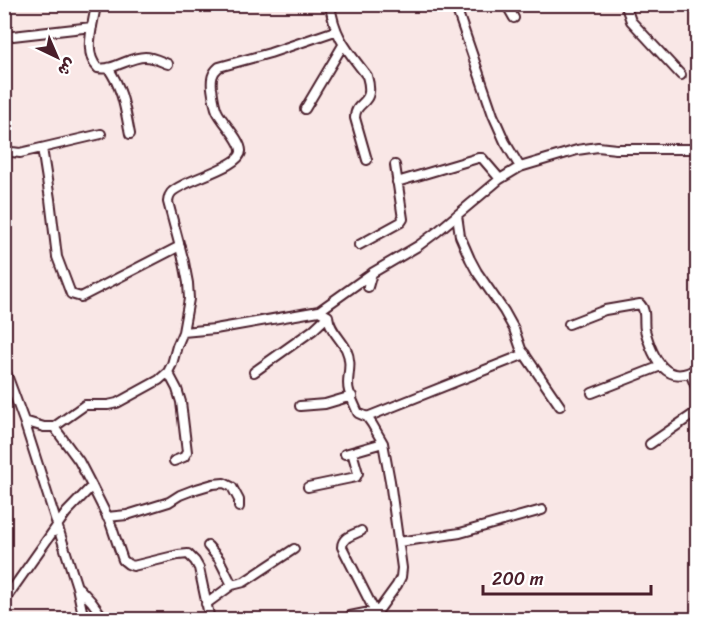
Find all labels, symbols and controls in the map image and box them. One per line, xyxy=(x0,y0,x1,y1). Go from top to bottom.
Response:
north arrow xyxy=(27,27,87,87)
text: ش xyxy=(51,51,83,84)
scale bar xyxy=(483,558,651,596)
text: 200 m xyxy=(492,563,544,595)

